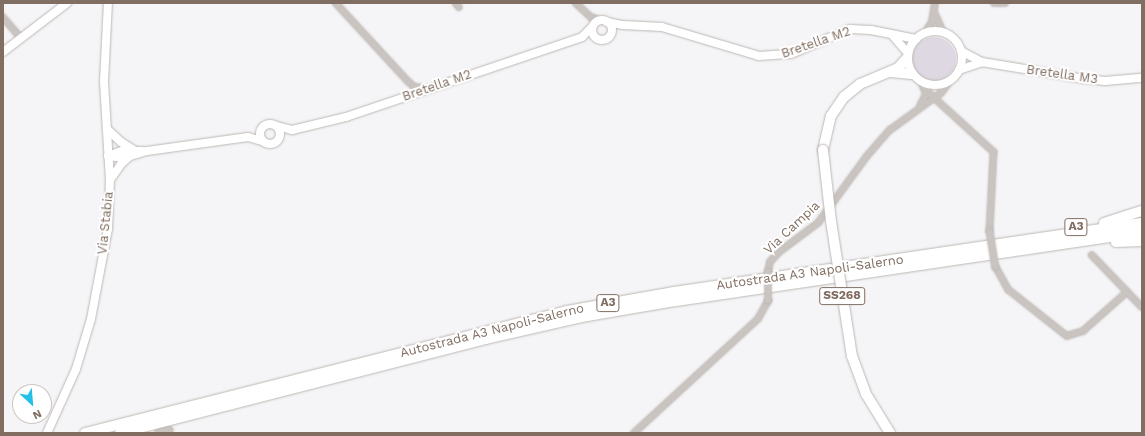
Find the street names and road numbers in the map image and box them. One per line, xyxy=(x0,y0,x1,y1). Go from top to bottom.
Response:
street label: Bretella M2 xyxy=(779,24,853,62)
street label: Bretella M3 xyxy=(1025,62,1099,88)
street label: Bretella M2 xyxy=(400,67,474,105)
street label: Via Stabia xyxy=(95,190,117,256)
street label: Via Campia xyxy=(761,198,823,258)
road number: A3 xyxy=(1064,217,1088,237)
street label: Autostrada A3 Napoli-Salerno xyxy=(715,252,905,294)
road number: SS268 xyxy=(819,286,865,306)
road number: A3 xyxy=(596,293,620,313)
street label: Autostrada A3 Napoli-Salerno xyxy=(398,300,586,362)

